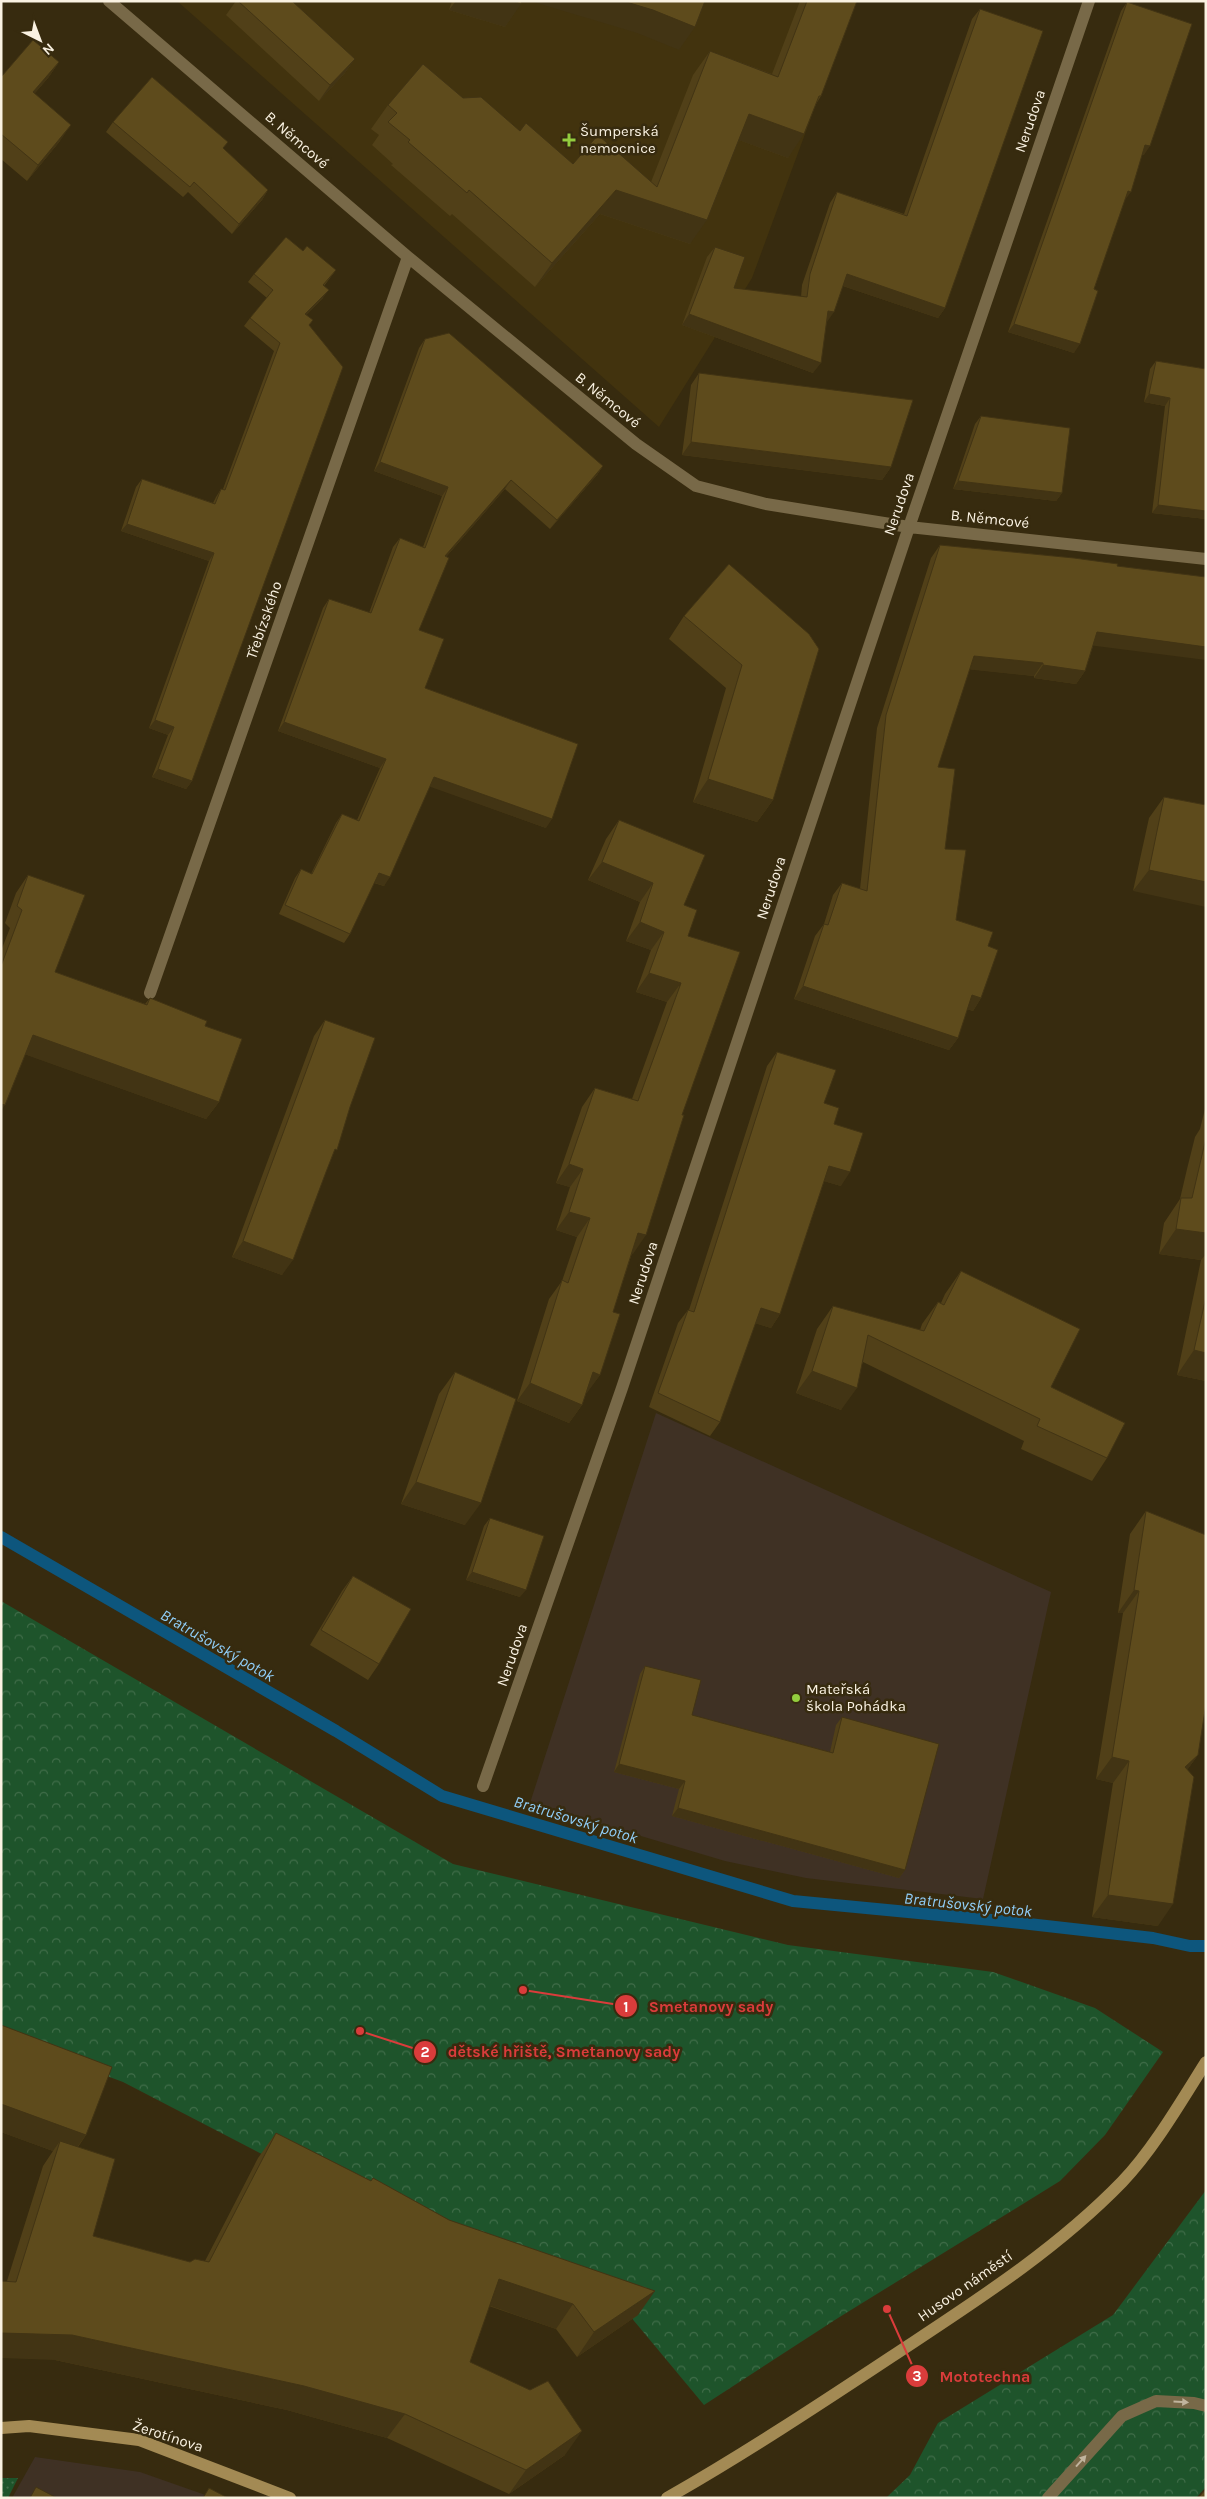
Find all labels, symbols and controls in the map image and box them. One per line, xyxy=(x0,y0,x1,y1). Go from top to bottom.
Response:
north arrow xyxy=(15,15,65,65)
text: N xyxy=(39,40,58,59)
street label: Nerudova xyxy=(1011,87,1049,155)
street label: B. Němcové xyxy=(261,107,333,173)
place label: Šumperská nemocnice xyxy=(580,122,659,157)
marker: Šumperská nemocnice xyxy=(562,133,576,147)
street label: B. Němcové xyxy=(572,368,644,432)
street label: Nerudova xyxy=(880,470,918,538)
street label: B. Němcové xyxy=(950,506,1030,532)
street label: Třebízského xyxy=(242,579,286,661)
street label: Nerudova xyxy=(752,854,790,922)
street label: Nerudova xyxy=(624,1239,662,1307)
water label: Bratrušovský potok xyxy=(157,1605,279,1686)
street label: Nerudova xyxy=(493,1621,531,1689)
place label: Mateřská škola Pohádka xyxy=(806,1680,906,1715)
marker: Mateřská škola Pohádka xyxy=(790,1692,802,1704)
water label: Bratrušovský potok xyxy=(512,1792,641,1848)
water label: Bratrušovský potok xyxy=(903,1888,1034,1921)
callout: Smetanovy sady xyxy=(613,1991,783,2022)
text: Smetanovy sady xyxy=(649,1997,773,2016)
text: 1 xyxy=(623,1998,629,2016)
callout: dětské hřiště, Smetanovy sady xyxy=(413,2036,690,2067)
text: dětské hřiště, Smetanovy sady xyxy=(448,2042,680,2061)
text: 2 xyxy=(420,2043,430,2061)
street label: Husovo náměstí xyxy=(914,2246,1016,2325)
callout: Mototechna xyxy=(905,2361,1041,2392)
text: 3 xyxy=(912,2367,922,2385)
text: Mototechna xyxy=(940,2367,1030,2386)
one-way arrow xyxy=(1173,2398,1189,2406)
street label: Žerotínova xyxy=(130,2416,206,2456)
one-way arrow xyxy=(1075,2456,1087,2468)

